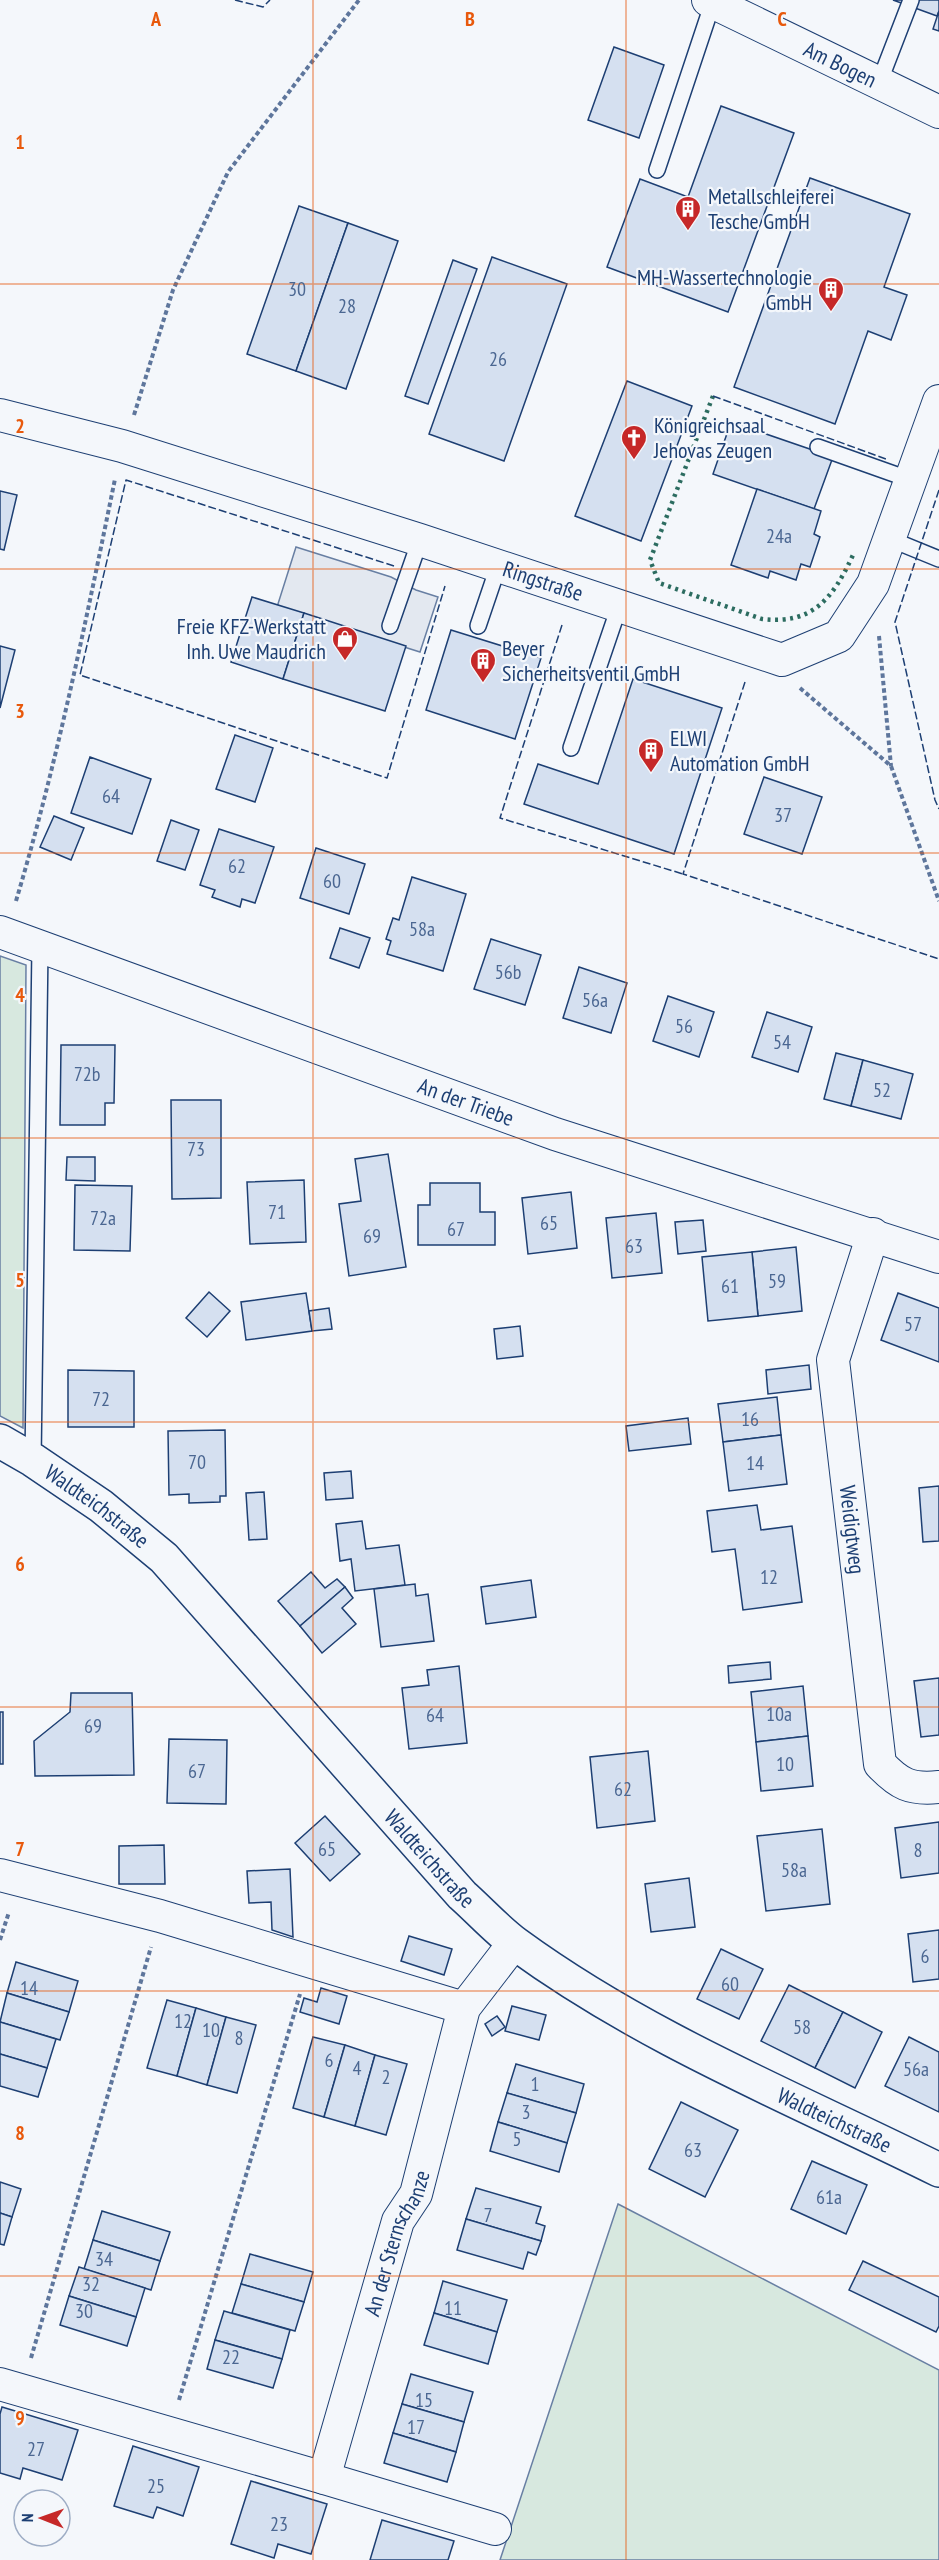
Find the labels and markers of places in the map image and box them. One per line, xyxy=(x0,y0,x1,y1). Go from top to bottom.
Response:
place label: Metallschleiferei Tesche GmbH xyxy=(708,182,835,235)
building icon: Metallschleiferei Tesche GmbH xyxy=(673,194,703,232)
place label: MH-Wassertechnologie GmbH xyxy=(637,263,812,316)
building icon: MH-Wassertechnologie GmbH xyxy=(816,275,846,313)
place label: Königreichsaal Jehovas Zeugen xyxy=(653,411,772,464)
church icon: Königreichsaal Jehovas Zeugen xyxy=(619,423,649,461)
place label: Freie KFZ-Werkstatt Inh. Uwe Maudrich xyxy=(177,612,326,665)
shop icon: Freie KFZ-Werkstatt Inh. Uwe Maudrich xyxy=(330,624,360,662)
place label: Beyer Sicherheitsventil GmbH xyxy=(502,634,680,687)
building icon: Beyer Sicherheitsventil GmbH xyxy=(468,646,498,684)
place label: ELWI Automation GmbH xyxy=(670,724,810,777)
building icon: ELWI Automation GmbH xyxy=(636,736,666,774)

